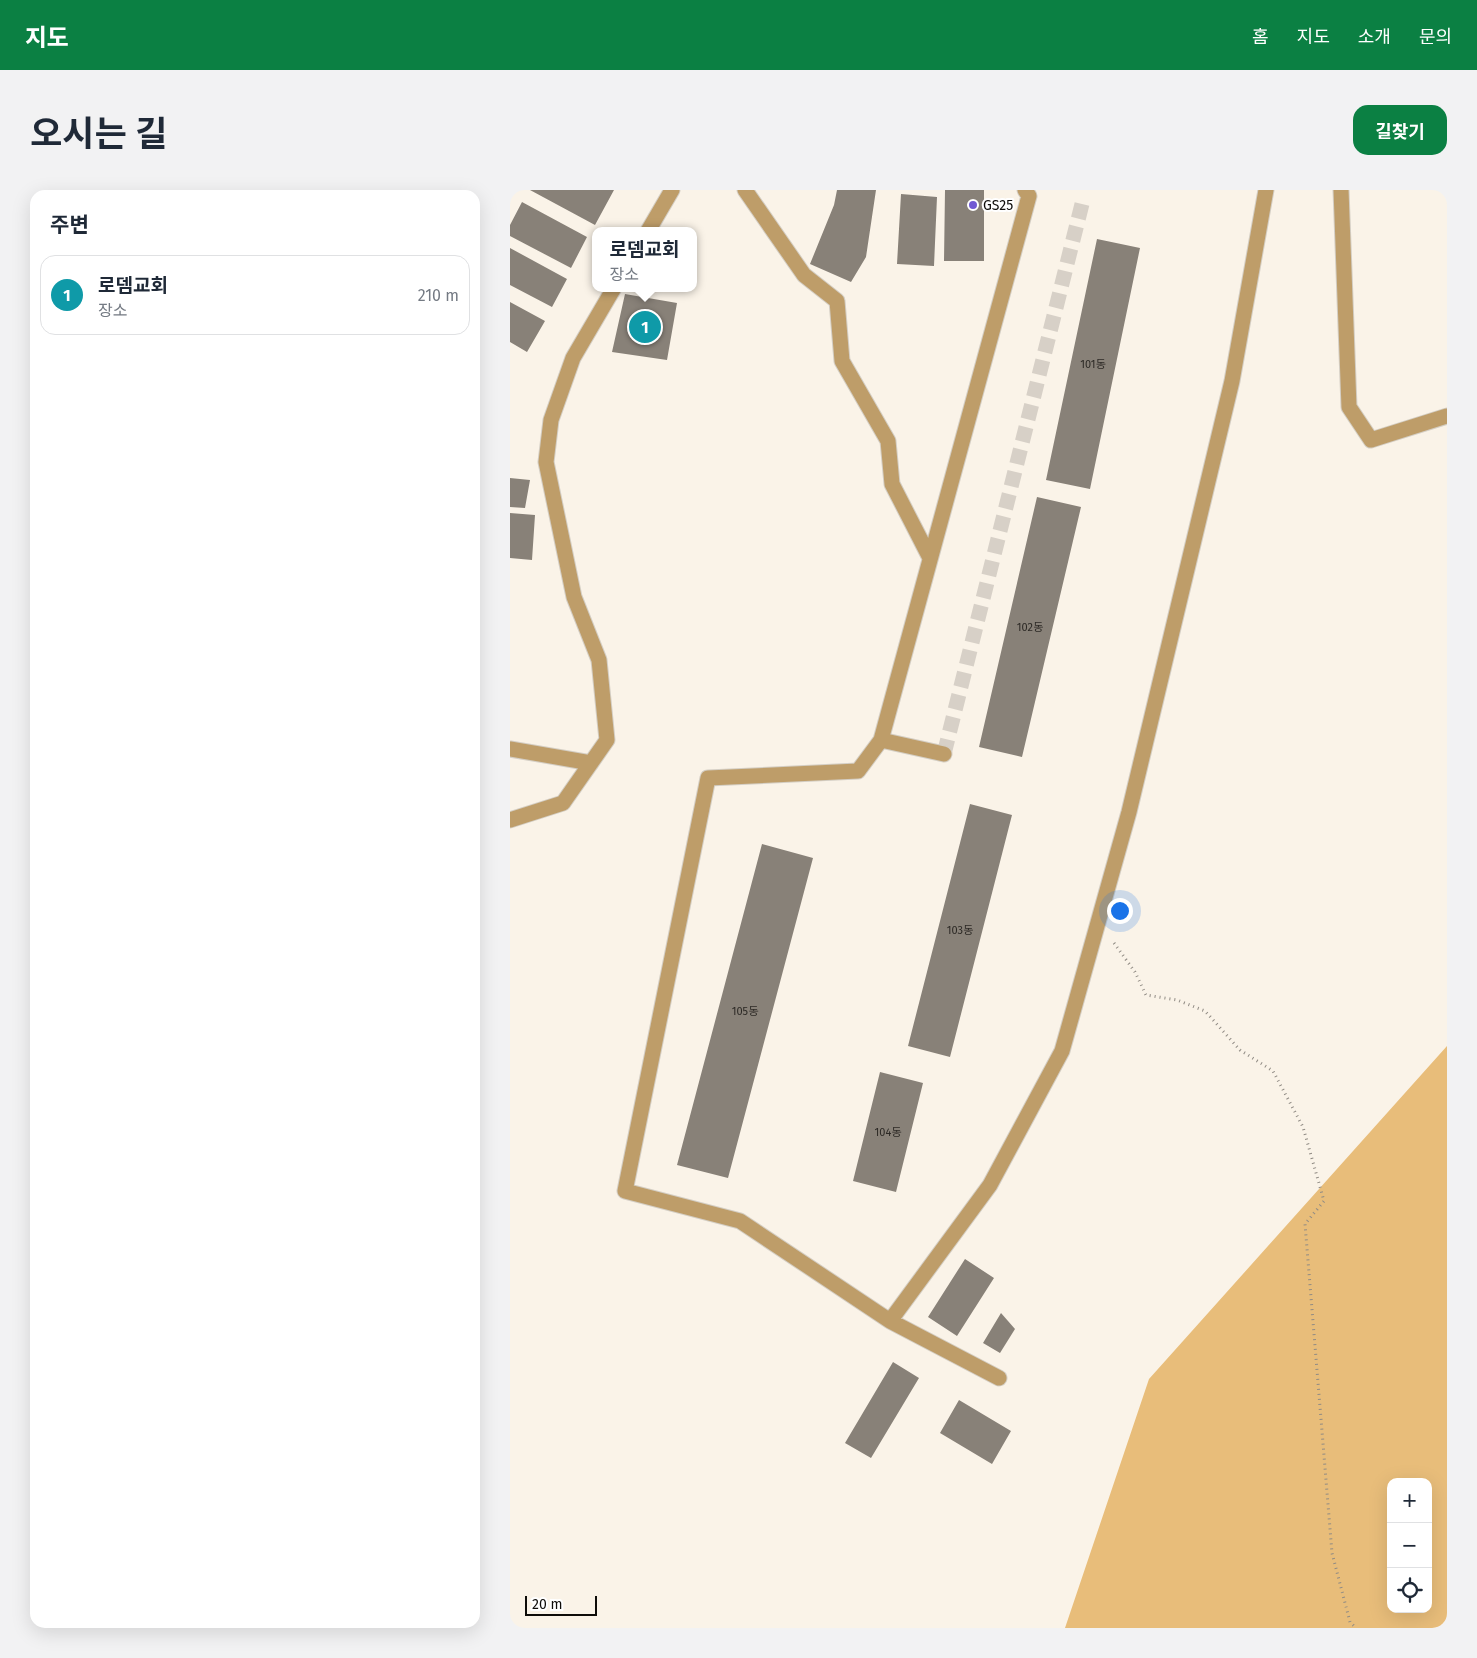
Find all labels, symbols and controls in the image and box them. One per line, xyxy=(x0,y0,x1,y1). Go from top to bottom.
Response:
text: 지도 xyxy=(25,24,69,52)
text: 홈 xyxy=(1252,26,1269,48)
text: 지도 xyxy=(1297,26,1330,48)
text: 소개 xyxy=(1358,26,1391,48)
text: 문의 xyxy=(1419,26,1452,48)
button: 길찾기 xyxy=(1353,105,1447,155)
text: 오시는 길 xyxy=(30,113,167,155)
place label: GS25 xyxy=(983,197,1013,214)
marker: GS25 xyxy=(967,199,979,211)
text: 주변 xyxy=(50,212,89,238)
popup xyxy=(592,227,697,292)
text: 로뎀교회 xyxy=(610,238,679,261)
text: 장소 xyxy=(610,265,639,284)
text: 로뎀교회 xyxy=(98,274,168,297)
text: 1 xyxy=(63,286,71,305)
text: 210 m xyxy=(418,286,459,305)
text: 장소 xyxy=(98,301,127,320)
pin: 1 xyxy=(629,308,661,346)
house number: 101동 xyxy=(1080,358,1106,371)
house number: 102동 xyxy=(1017,621,1043,634)
your location xyxy=(1107,898,1133,924)
house number: 103동 xyxy=(947,924,973,937)
house number: 105동 xyxy=(732,1005,758,1018)
house number: 104동 xyxy=(875,1126,901,1139)
map controls xyxy=(1387,1478,1432,1613)
button: + xyxy=(1387,1478,1432,1523)
button: − xyxy=(1387,1523,1432,1568)
button: locate xyxy=(1387,1568,1432,1613)
scale bar xyxy=(525,1593,598,1616)
text: 20 m xyxy=(532,1596,562,1613)

